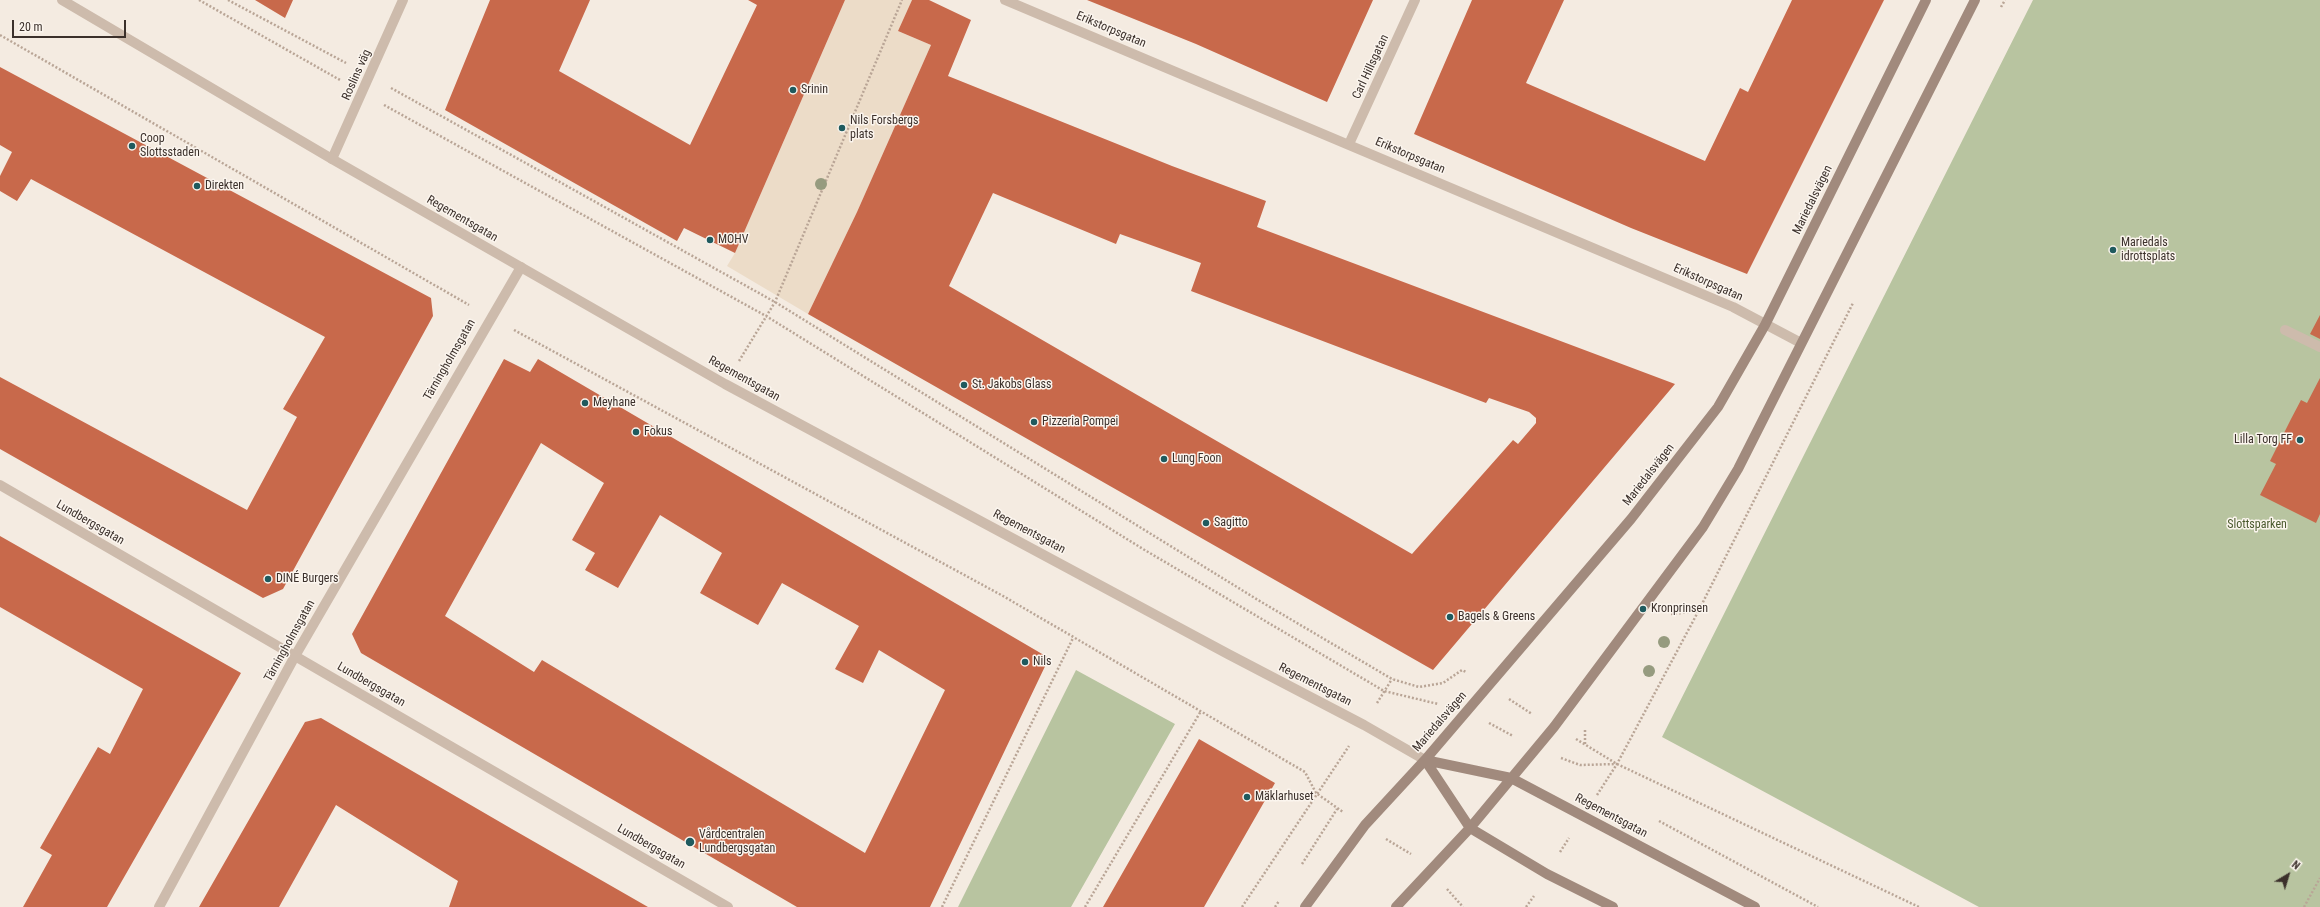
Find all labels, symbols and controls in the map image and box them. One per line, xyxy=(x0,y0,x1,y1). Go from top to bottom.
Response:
street label: Erikstorpsgatan xyxy=(1074,9,1148,51)
scale bar xyxy=(14,12,128,38)
text: 20 m xyxy=(19,20,43,34)
street label: Carl Hillsgatan xyxy=(1350,32,1392,102)
street label: Roslins väg xyxy=(339,47,375,103)
place label: Srinin xyxy=(801,83,828,97)
marker: Srinin xyxy=(788,85,798,95)
place label: Nils Forsbergs plats xyxy=(850,114,918,142)
marker: Nils Forsbergs plats xyxy=(837,123,847,133)
place label: Coop Slottsstaden xyxy=(140,132,200,160)
street label: Erikstorpsgatan xyxy=(1373,135,1447,177)
marker: Coop Slottsstaden xyxy=(127,141,137,151)
street label: Mariedalsvägen xyxy=(1790,163,1836,237)
place label: Direkten xyxy=(205,179,244,193)
marker: Direkten xyxy=(192,181,202,191)
street label: Regementsgatan xyxy=(424,193,500,245)
place label: MOHV xyxy=(718,233,748,247)
marker: MOHV xyxy=(705,235,715,245)
place label: Mariedals idrottsplats xyxy=(2121,236,2175,264)
marker: Mariedals idrottsplats xyxy=(2108,245,2118,255)
street label: Erikstorpsgatan xyxy=(1671,261,1745,305)
street label: Tärningholmsgatan xyxy=(421,317,479,403)
street label: Regementsgatan xyxy=(706,353,782,405)
place label: St. Jakobs Glass xyxy=(972,378,1051,392)
marker: St. Jakobs Glass xyxy=(959,380,969,390)
place label: Meyhane xyxy=(593,396,636,410)
marker: Meyhane xyxy=(580,398,590,408)
place label: Pizzeria Pompei xyxy=(1042,415,1118,429)
marker: Pizzeria Pompei xyxy=(1029,417,1039,427)
place label: Fokus xyxy=(644,425,672,439)
marker: Fokus xyxy=(631,427,641,437)
place label: Lilla Torg FF xyxy=(2234,433,2292,447)
marker: Lilla Torg FF xyxy=(2295,435,2305,445)
street label: Mariedalsvägen xyxy=(1620,441,1678,509)
place label: Lung Foon xyxy=(1172,452,1221,466)
marker: Lung Foon xyxy=(1159,454,1169,464)
street label: Lundbergsgatan xyxy=(53,498,127,548)
street label: Regementsgatan xyxy=(990,507,1068,557)
place label: Sagitto xyxy=(1214,516,1248,530)
marker: Sagitto xyxy=(1201,518,1211,528)
park label: Slottsparken xyxy=(2227,518,2287,532)
place label: DINÉ Burgers xyxy=(276,572,339,586)
marker: DINÉ Burgers xyxy=(263,574,273,584)
street label: Tärningholmsgatan xyxy=(262,598,318,684)
place label: Kronprinsen xyxy=(1651,602,1708,616)
marker: Kronprinsen xyxy=(1638,604,1648,614)
place label: Bagels & Greens xyxy=(1458,610,1535,624)
marker: Bagels & Greens xyxy=(1445,612,1455,622)
place label: Nils xyxy=(1033,655,1051,669)
marker: Nils xyxy=(1020,657,1030,667)
street label: Lundbergsgatan xyxy=(334,660,408,710)
street label: Regementsgatan xyxy=(1276,660,1354,710)
street label: Mariedalsvägen xyxy=(1410,689,1470,755)
place label: Mäklarhuset xyxy=(1255,790,1314,804)
street label: Regementsgatan xyxy=(1572,791,1650,841)
marker: Mäklarhuset xyxy=(1242,792,1252,802)
street label: Lundbergsgatan xyxy=(614,822,688,872)
place label: Vårdcentralen Lundbergsgatan xyxy=(699,828,775,856)
marker: Vårdcentralen Lundbergsgatan xyxy=(684,836,696,848)
north arrow xyxy=(2268,855,2308,895)
text: N xyxy=(2289,858,2302,872)

